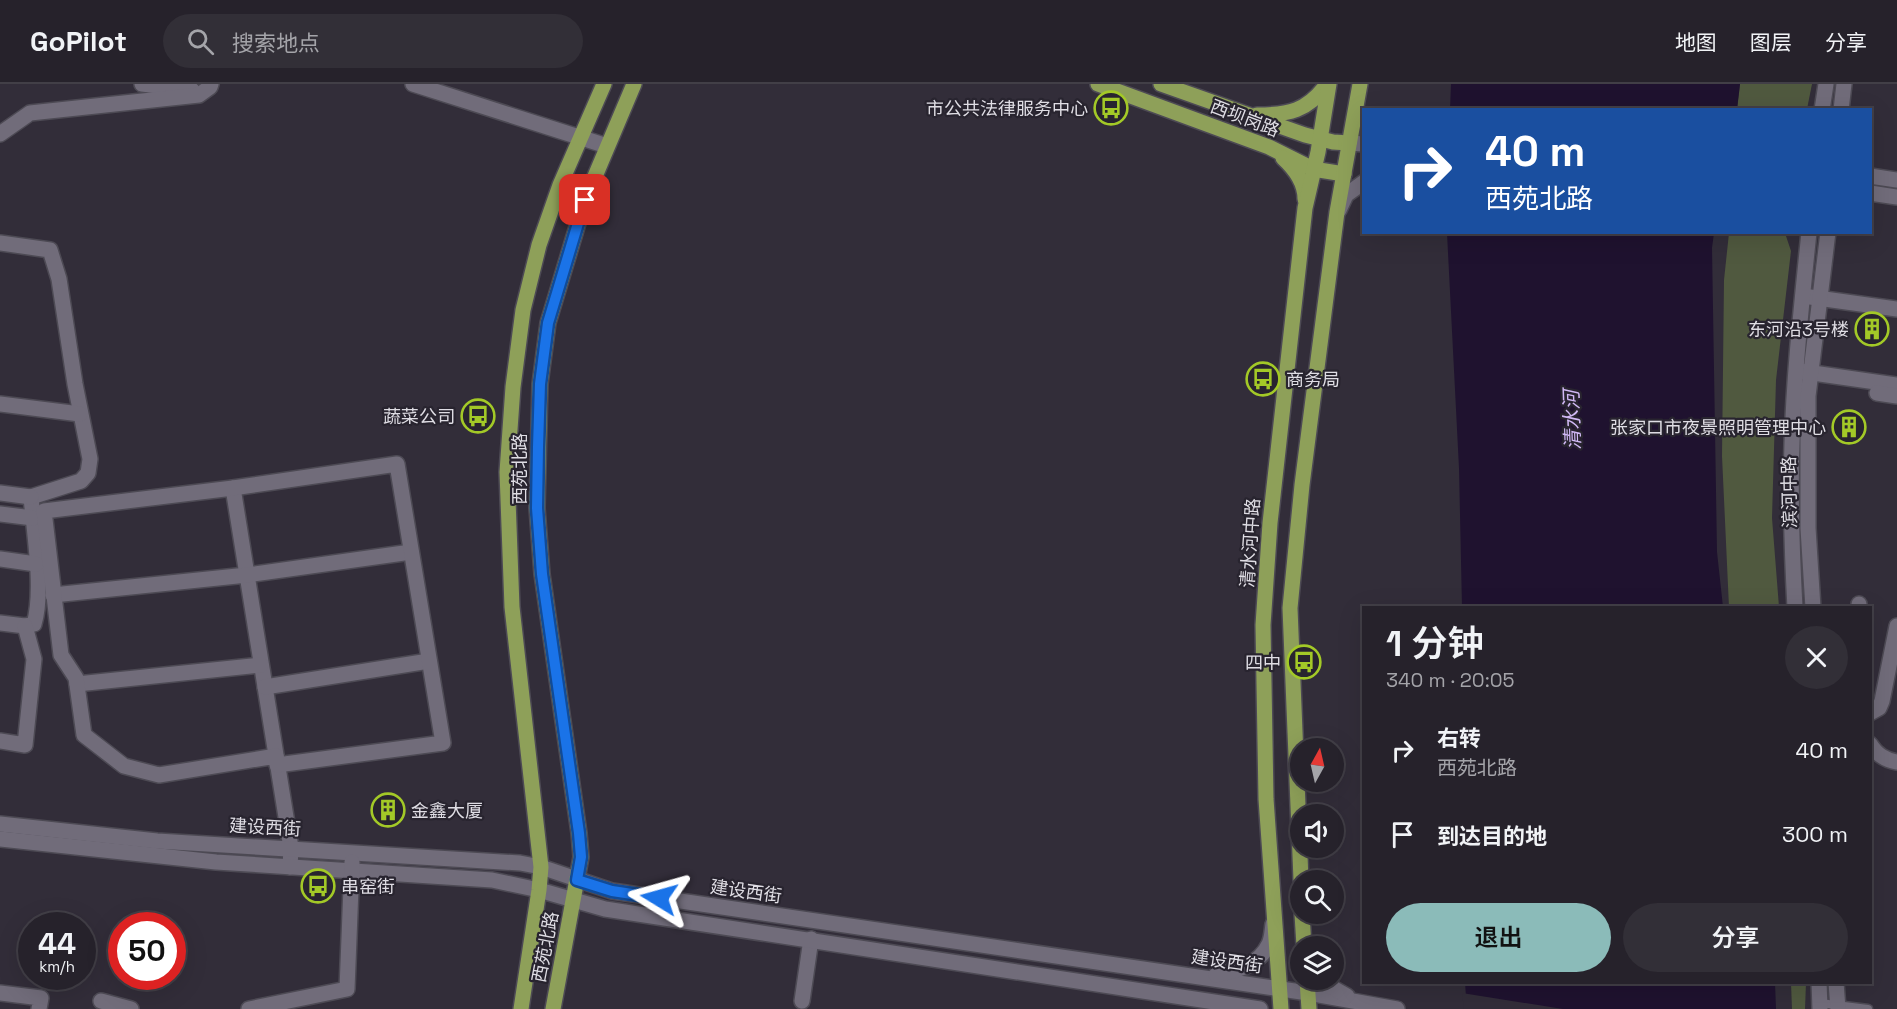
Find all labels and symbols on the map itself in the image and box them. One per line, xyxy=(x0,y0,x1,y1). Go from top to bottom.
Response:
bus stop icon: 市公共法律服务中心 xyxy=(1093,90,1129,126)
street label: 西坝岗路 xyxy=(1207,94,1283,142)
place label: 市公共法律服务中心 xyxy=(926,97,1088,120)
pin xyxy=(559,174,610,225)
building icon: 东河沿3号楼 xyxy=(1854,311,1890,347)
place label: 东河沿3号楼 xyxy=(1748,318,1849,341)
bus stop icon: 商务局 xyxy=(1245,361,1281,397)
place label: 商务局 xyxy=(1286,368,1340,391)
water label: 清水河 xyxy=(1558,386,1586,450)
bus stop icon: 蔬菜公司 xyxy=(460,398,496,434)
place label: 蔬菜公司 xyxy=(383,405,455,428)
building icon: 张家口市夜景照明管理中心 xyxy=(1831,409,1867,445)
place label: 张家口市夜景照明管理中心 xyxy=(1610,416,1826,439)
street label: 西苑北路 xyxy=(508,433,531,505)
street label: 滨河中路 xyxy=(1777,456,1801,528)
street label: 清水河中路 xyxy=(1235,497,1265,589)
bus stop icon: 四中 xyxy=(1286,644,1322,680)
place label: 四中 xyxy=(1245,651,1281,674)
north arrow xyxy=(1290,738,1344,792)
building icon: 金鑫大厦 xyxy=(370,792,406,828)
place label: 金鑫大厦 xyxy=(411,799,483,822)
street label: 建设西街 xyxy=(228,814,302,840)
position arrow xyxy=(627,866,691,930)
bus stop icon: 串窑街 xyxy=(300,868,336,904)
place label: 串窑街 xyxy=(341,875,395,898)
street label: 建设西街 xyxy=(709,875,783,907)
street label: 西苑北路 xyxy=(527,909,563,985)
speed limit sign: 50 xyxy=(108,912,186,990)
street label: 建设西街 xyxy=(1190,945,1264,977)

